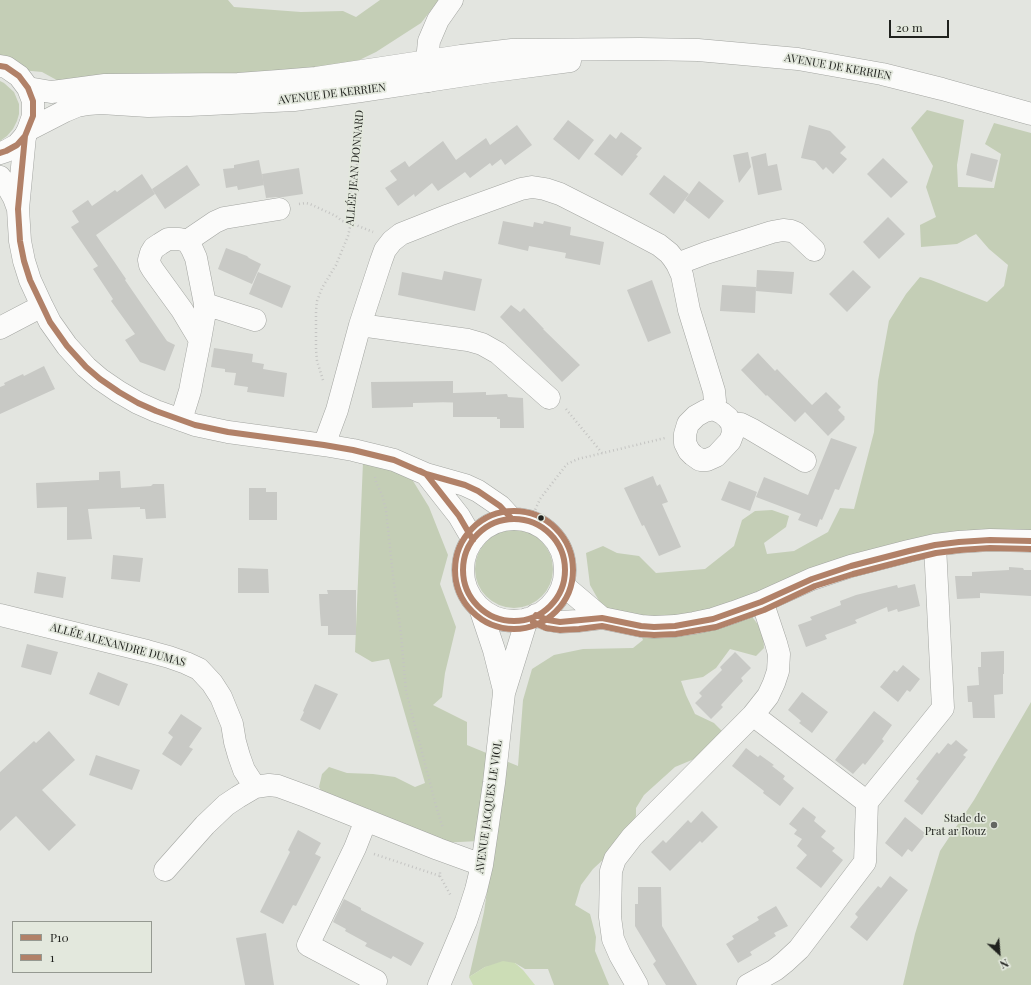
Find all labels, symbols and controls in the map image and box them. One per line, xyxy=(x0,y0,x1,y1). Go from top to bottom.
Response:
scale bar xyxy=(891,12,951,38)
text: 20 m xyxy=(896,19,923,35)
street label: AVENUE DE KERRIEN xyxy=(783,51,893,83)
street label: AVENUE DE KERRIEN xyxy=(277,81,387,107)
street label: ALLÉE JEAN DONNARD xyxy=(343,109,367,227)
unlabelled marker xyxy=(536,513,546,523)
street label: ALLÉE ALEXANDRE DUMAS xyxy=(49,621,187,669)
street label: AVENUE JACQUES LE VIOL xyxy=(473,739,505,875)
place label: Stade de Prat ar Rouz xyxy=(925,812,986,838)
marker: Stade de Prat ar Rouz xyxy=(989,820,999,830)
legend xyxy=(12,921,152,973)
text: P10 xyxy=(50,929,69,945)
north arrow xyxy=(979,933,1019,973)
text: 1 xyxy=(50,949,54,965)
text: N xyxy=(998,956,1011,973)

